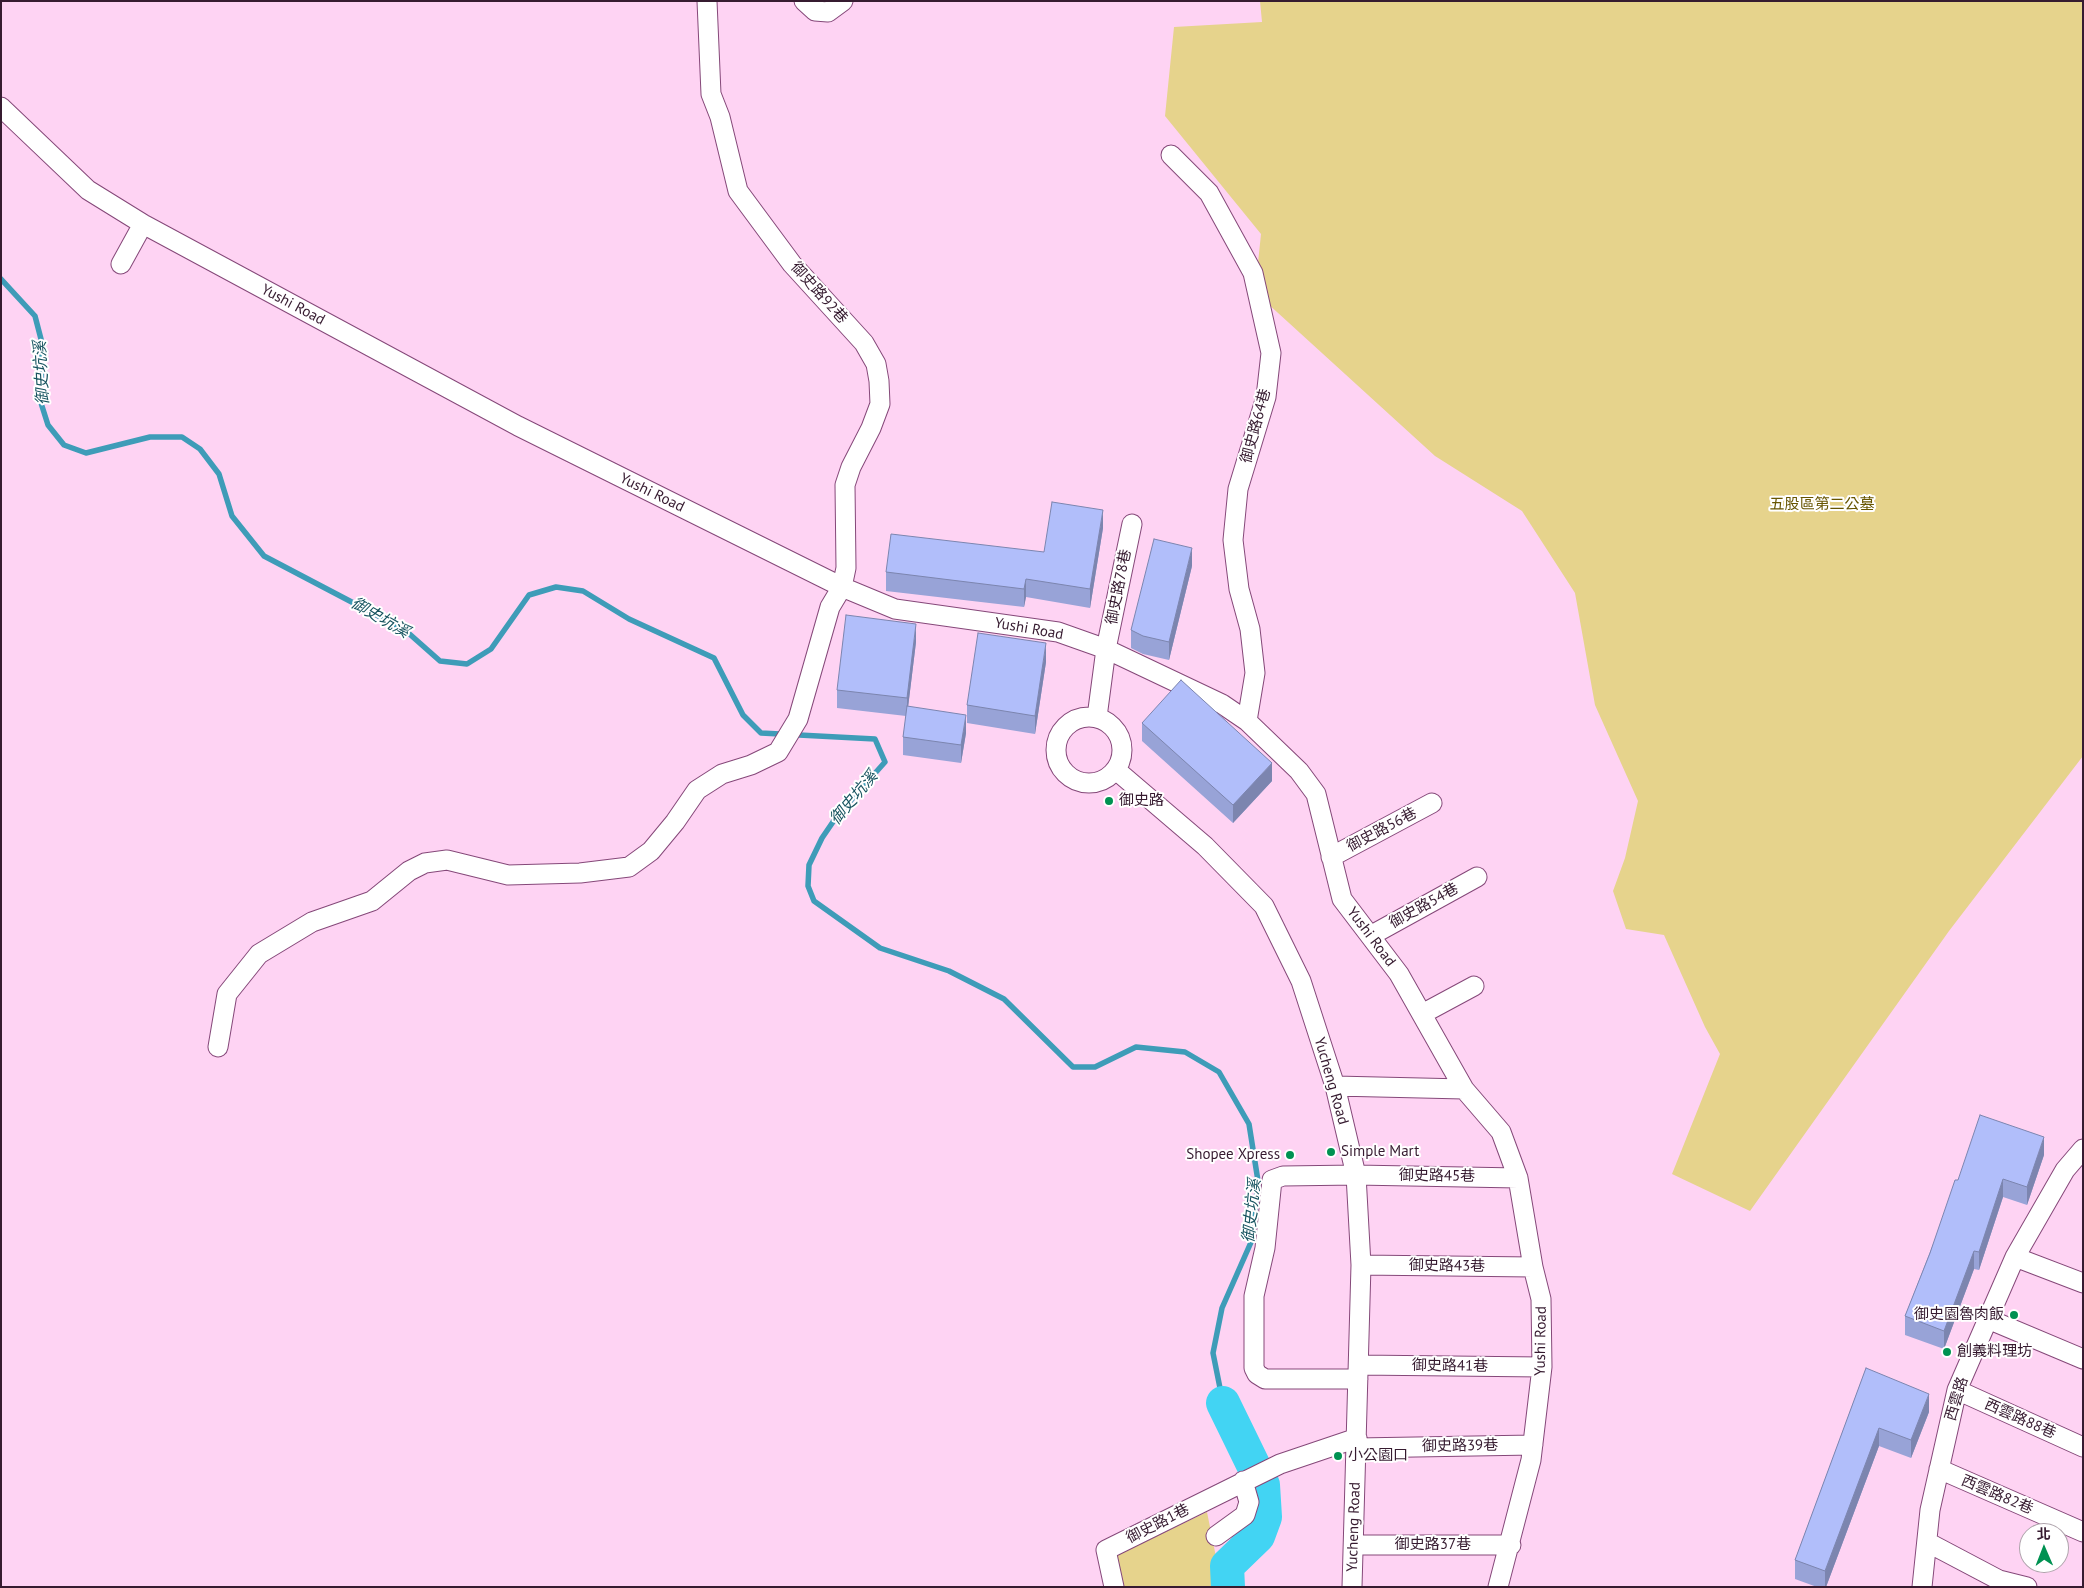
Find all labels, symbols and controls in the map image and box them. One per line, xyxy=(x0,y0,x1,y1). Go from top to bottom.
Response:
street label: 御史路92巷 xyxy=(787,259,851,327)
street label: Yushi Road xyxy=(258,281,328,329)
water label: 御史坑溪 xyxy=(31,341,53,405)
street label: 御史路64巷 xyxy=(1237,387,1275,465)
street label: Yushi Road xyxy=(617,470,687,516)
park label: 五股區第二公墓 xyxy=(1770,496,1874,514)
street label: 御史路78巷 xyxy=(1103,548,1135,626)
water label: 御史坑溪 xyxy=(347,594,413,642)
street label: Yushi Road xyxy=(993,614,1065,644)
water label: 御史坑溪 xyxy=(826,767,882,829)
place label: 御史路 xyxy=(1119,792,1164,810)
marker: 御史路 xyxy=(1103,795,1115,807)
street label: 御史路56巷 xyxy=(1344,804,1420,856)
street label: 御史路54巷 xyxy=(1386,880,1462,932)
street label: Yushi Road xyxy=(1343,904,1399,970)
street label: Yucheng Road xyxy=(1310,1035,1352,1127)
place label: Simple Mart xyxy=(1341,1143,1419,1161)
place label: Shopee Xpress xyxy=(1186,1146,1280,1164)
marker: Simple Mart xyxy=(1325,1146,1337,1158)
marker: Shopee Xpress xyxy=(1284,1149,1296,1161)
street label: 御史路45巷 xyxy=(1399,1166,1475,1186)
water label: 御史坑溪 xyxy=(1239,1178,1265,1244)
street label: 御史路43巷 xyxy=(1409,1256,1485,1276)
street label: Yushi Road xyxy=(1531,1306,1551,1376)
place label: 御史園魯肉飯 xyxy=(1914,1306,2004,1324)
marker: 御史園魯肉飯 xyxy=(2008,1309,2020,1321)
place label: 創義料理坊 xyxy=(1957,1343,2032,1361)
marker: 創義料理坊 xyxy=(1941,1346,1953,1358)
street label: 御史路41巷 xyxy=(1412,1356,1488,1376)
street label: 西雲路 xyxy=(1942,1375,1972,1423)
street label: 西雲路88巷 xyxy=(1981,1395,2059,1443)
street label: 御史路39巷 xyxy=(1422,1436,1498,1456)
place label: 小公園口 xyxy=(1348,1447,1408,1465)
marker: 小公園口 xyxy=(1332,1450,1344,1462)
street label: 西雲路82巷 xyxy=(1958,1472,2036,1518)
street label: Yucheng Road xyxy=(1343,1482,1365,1572)
street label: 御史路1巷 xyxy=(1124,1501,1192,1547)
north arrow xyxy=(2019,1523,2069,1573)
text: 北 xyxy=(2037,1525,2051,1543)
street label: 御史路37巷 xyxy=(1395,1536,1471,1554)

